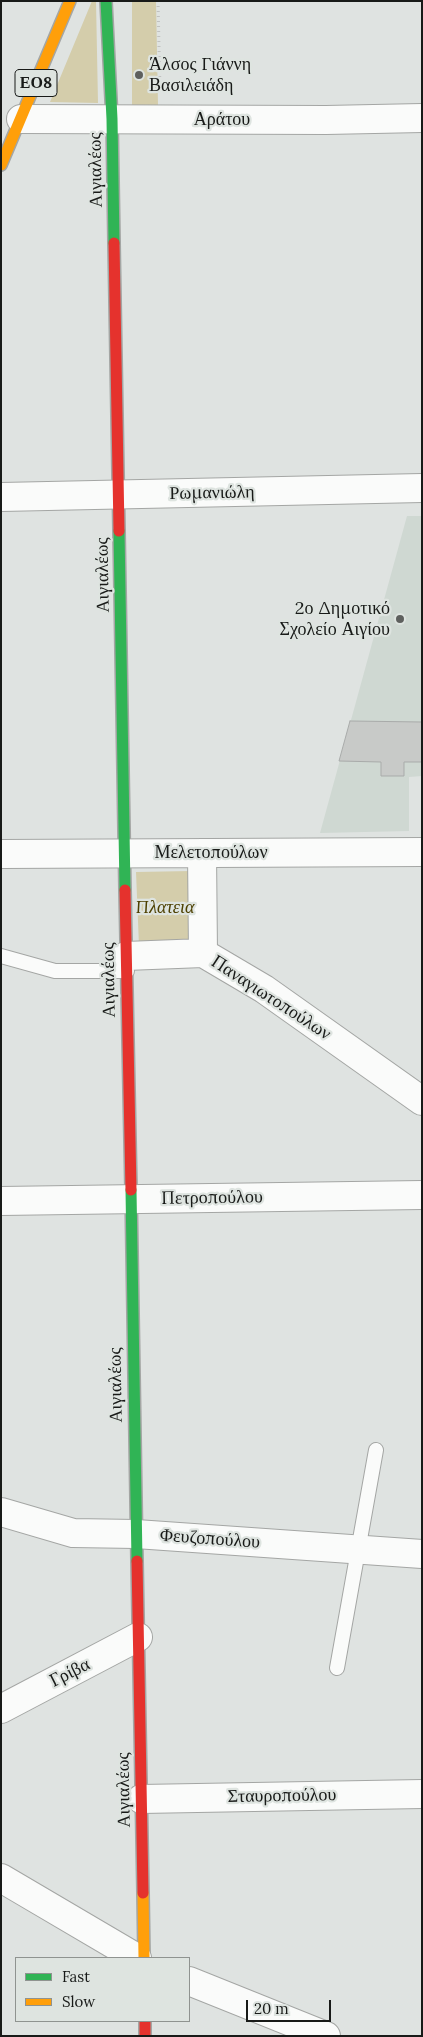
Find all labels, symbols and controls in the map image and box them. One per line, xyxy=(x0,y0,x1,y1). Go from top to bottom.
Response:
place label: Άλσος Γιάννη Βασιλειάδη xyxy=(149,54,251,96)
marker: Άλσος Γιάννη Βασιλειάδη xyxy=(133,69,145,81)
road number: ΕΟ8 xyxy=(15,70,57,96)
street label: Αράτου xyxy=(194,109,250,131)
street label: Αιγιαλέως xyxy=(85,132,107,208)
street label: Ρωμανιώλη xyxy=(169,481,255,505)
street label: Αιγιαλέως xyxy=(92,537,114,613)
place label: 2ο Δημοτικό Σχολείο Αιγίου xyxy=(280,598,390,640)
marker: 2ο Δημοτικό Σχολείο Αιγίου xyxy=(394,613,406,625)
street label: Μελετοπούλων xyxy=(154,842,268,864)
park label: Πλατεια xyxy=(136,897,194,919)
street label: Αιγιαλέως xyxy=(98,942,120,1018)
street label: Παναγιωτοπούλων xyxy=(207,951,335,1045)
street label: Πετροπούλου xyxy=(161,1186,263,1210)
street label: Αιγιαλέως xyxy=(105,1347,127,1423)
street label: Φευζοπούλου xyxy=(159,1525,261,1553)
street label: Γρίβα xyxy=(46,1654,94,1692)
street label: Αιγιαλέως xyxy=(113,1752,135,1828)
street label: Σταυροπούλου xyxy=(227,1784,337,1808)
legend xyxy=(15,1957,190,2022)
text: Fast xyxy=(62,1967,90,1986)
scale bar xyxy=(248,1990,333,2022)
text: Slow xyxy=(62,1992,95,2011)
text: 20 m xyxy=(254,1999,289,2018)

